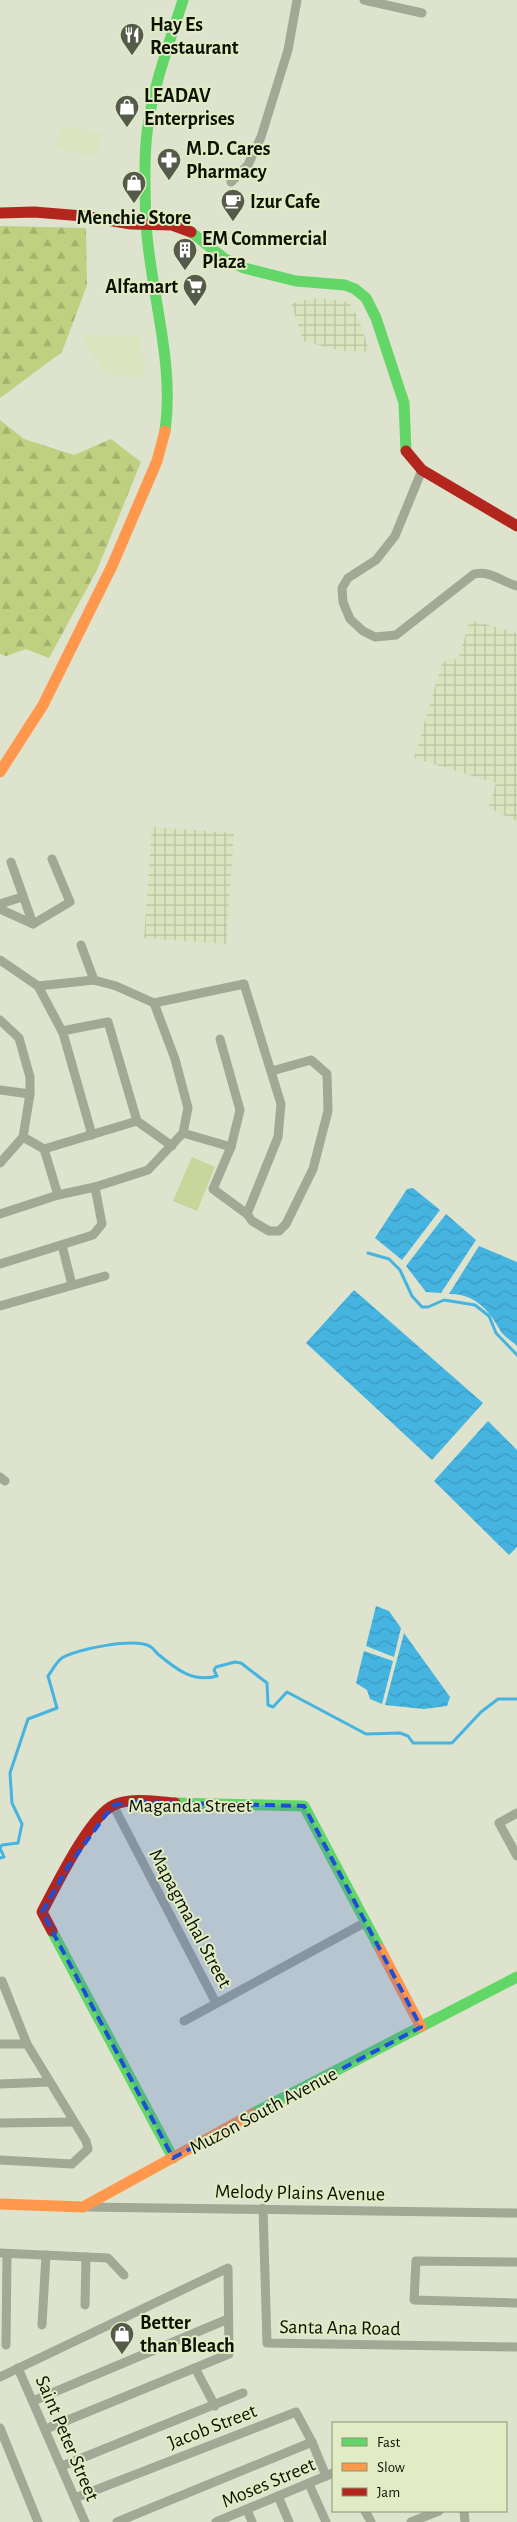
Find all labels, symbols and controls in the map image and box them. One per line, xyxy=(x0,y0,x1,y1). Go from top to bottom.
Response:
place label: Hay Es Restaurant xyxy=(150,15,239,58)
restaurant icon: Hay Es Restaurant xyxy=(119,22,145,56)
place label: LEADAV Enterprises xyxy=(144,86,235,129)
shop icon: LEADAV Enterprises xyxy=(114,94,140,128)
place label: M.D. Cares Pharmacy xyxy=(186,139,271,182)
pharmacy icon: M.D. Cares Pharmacy xyxy=(156,147,182,181)
shop icon: Menchie Store xyxy=(121,170,147,204)
cafe icon: Izur Cafe xyxy=(220,188,246,222)
place label: Izur Cafe xyxy=(250,192,320,212)
place label: Menchie Store xyxy=(77,208,191,228)
place label: EM Commercial Plaza xyxy=(202,229,327,272)
building icon: EM Commercial Plaza xyxy=(172,237,198,271)
supermarket icon: Alfamart xyxy=(182,273,208,307)
place label: Alfamart xyxy=(105,277,178,297)
street label: Maganda Street xyxy=(128,1796,252,1816)
street label: Mapagmahal Street xyxy=(145,1846,235,1992)
street label: Muzon South Avenue xyxy=(186,2064,341,2158)
street label: Melody Plains Avenue xyxy=(215,2182,385,2204)
place label: Better than Bleach xyxy=(140,2313,235,2356)
street label: Santa Ana Road xyxy=(279,2317,401,2339)
shop icon: Better than Bleach xyxy=(109,2321,135,2355)
street label: Saint Peter Street xyxy=(32,2373,103,2505)
street label: Jacob Street xyxy=(165,2401,260,2453)
legend xyxy=(332,2422,507,2512)
text: Fast xyxy=(377,2435,401,2450)
street label: Moses Street xyxy=(219,2454,319,2512)
text: Slow xyxy=(377,2460,405,2475)
text: Jam xyxy=(377,2485,400,2500)

